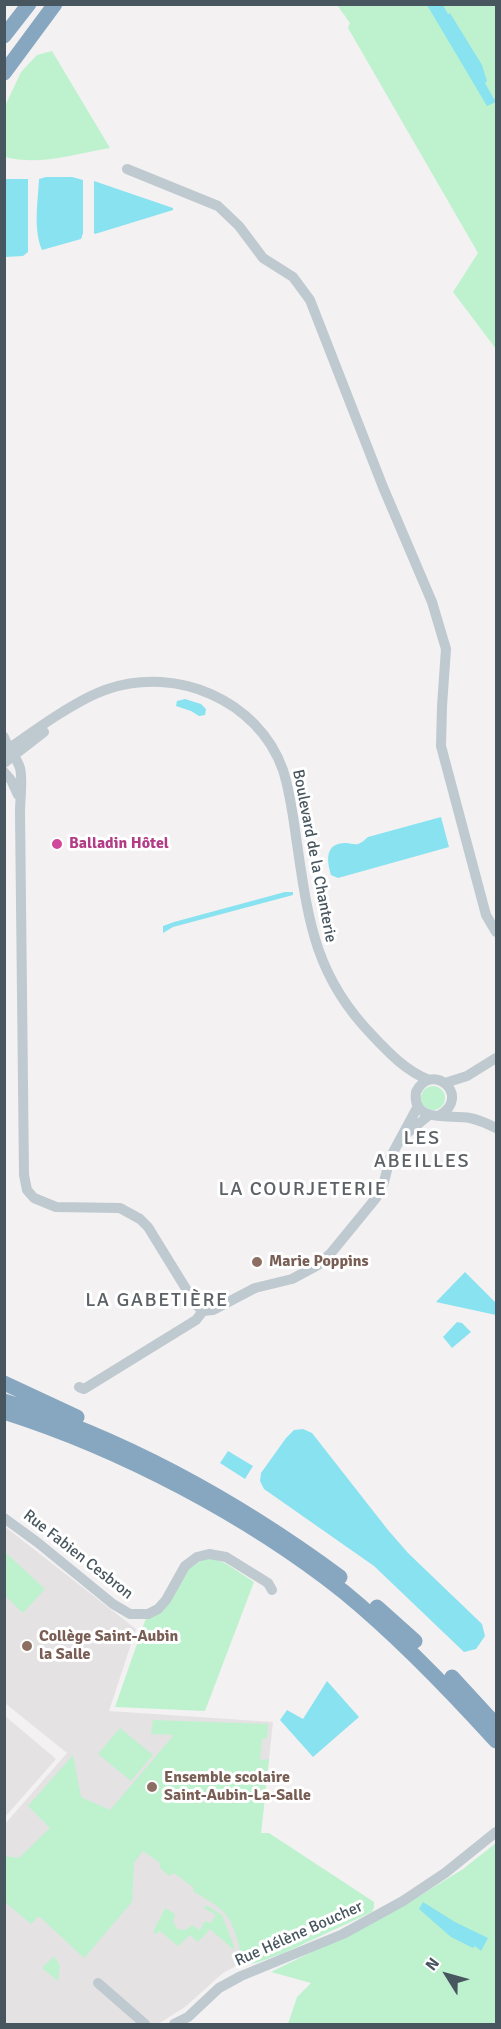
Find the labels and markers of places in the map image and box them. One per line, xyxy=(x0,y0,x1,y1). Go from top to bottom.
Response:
place label: Balladin Hôtel xyxy=(69,834,169,854)
marker: Balladin Hôtel xyxy=(50,837,64,851)
place label: Marie Poppins xyxy=(269,1252,369,1272)
marker: Marie Poppins xyxy=(250,1255,264,1269)
place label: Collège Saint-Aubin la Salle xyxy=(39,1627,178,1665)
marker: Collège Saint-Aubin la Salle xyxy=(20,1639,34,1653)
place label: Ensemble scolaire Saint-Aubin-La-Salle xyxy=(164,1768,311,1806)
marker: Ensemble scolaire Saint-Aubin-La-Salle xyxy=(145,1780,159,1794)

